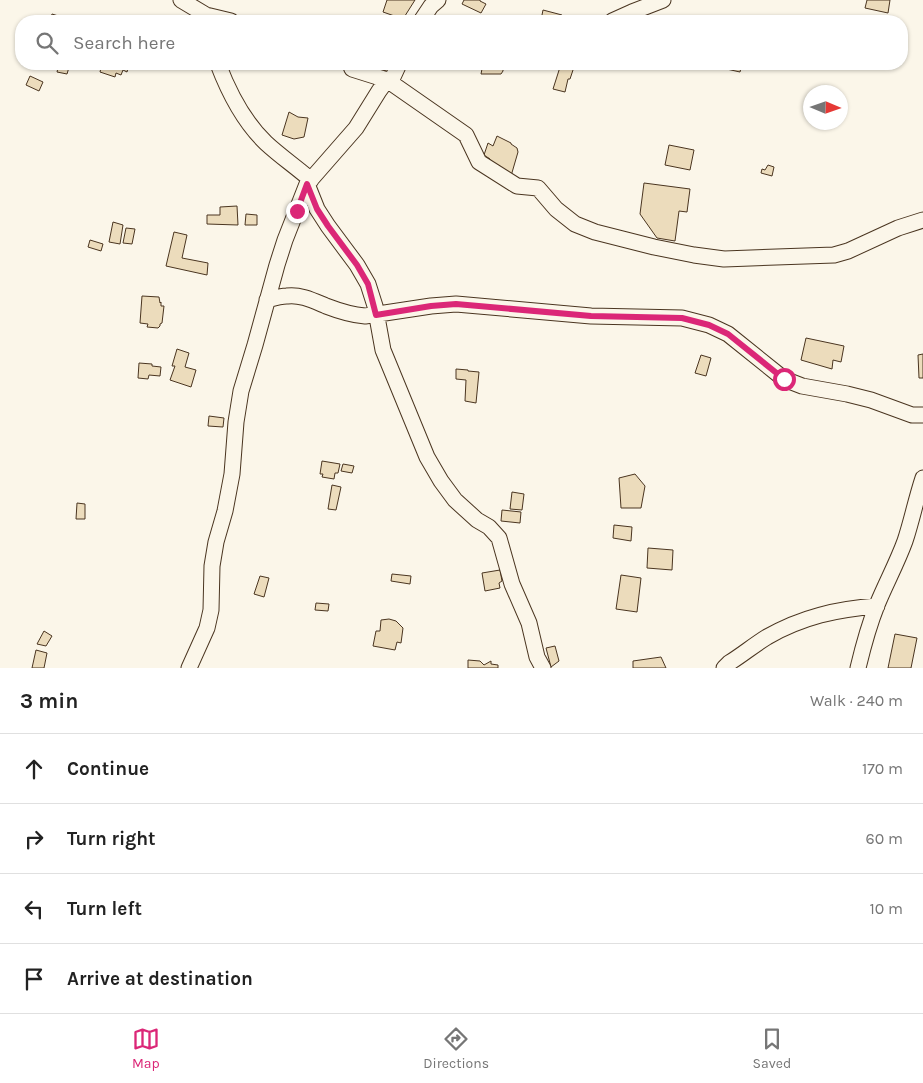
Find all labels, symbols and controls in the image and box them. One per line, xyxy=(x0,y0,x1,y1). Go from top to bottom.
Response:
search box xyxy=(15,15,908,70)
icon: search xyxy=(33,29,61,57)
text: Search here xyxy=(73,32,175,54)
north arrow xyxy=(803,85,848,130)
route end xyxy=(286,200,309,223)
route start xyxy=(773,368,796,391)
text: 3 min xyxy=(20,689,78,713)
text: Walk · 240 m xyxy=(810,691,903,710)
icon: ahead xyxy=(20,755,48,783)
text: Continue xyxy=(67,758,149,780)
text: 170 m xyxy=(862,759,903,778)
icon: right xyxy=(20,825,48,853)
text: Turn right xyxy=(67,828,156,850)
text: 60 m xyxy=(866,829,903,848)
icon: left xyxy=(20,895,48,923)
text: Turn left xyxy=(67,898,142,920)
text: 10 m xyxy=(869,899,903,918)
icon: arrive xyxy=(20,965,48,993)
text: Arrive at destination xyxy=(67,968,253,990)
tab: Map xyxy=(132,1025,160,1072)
tab: Directions xyxy=(423,1025,489,1072)
tab: Saved xyxy=(753,1025,791,1072)

